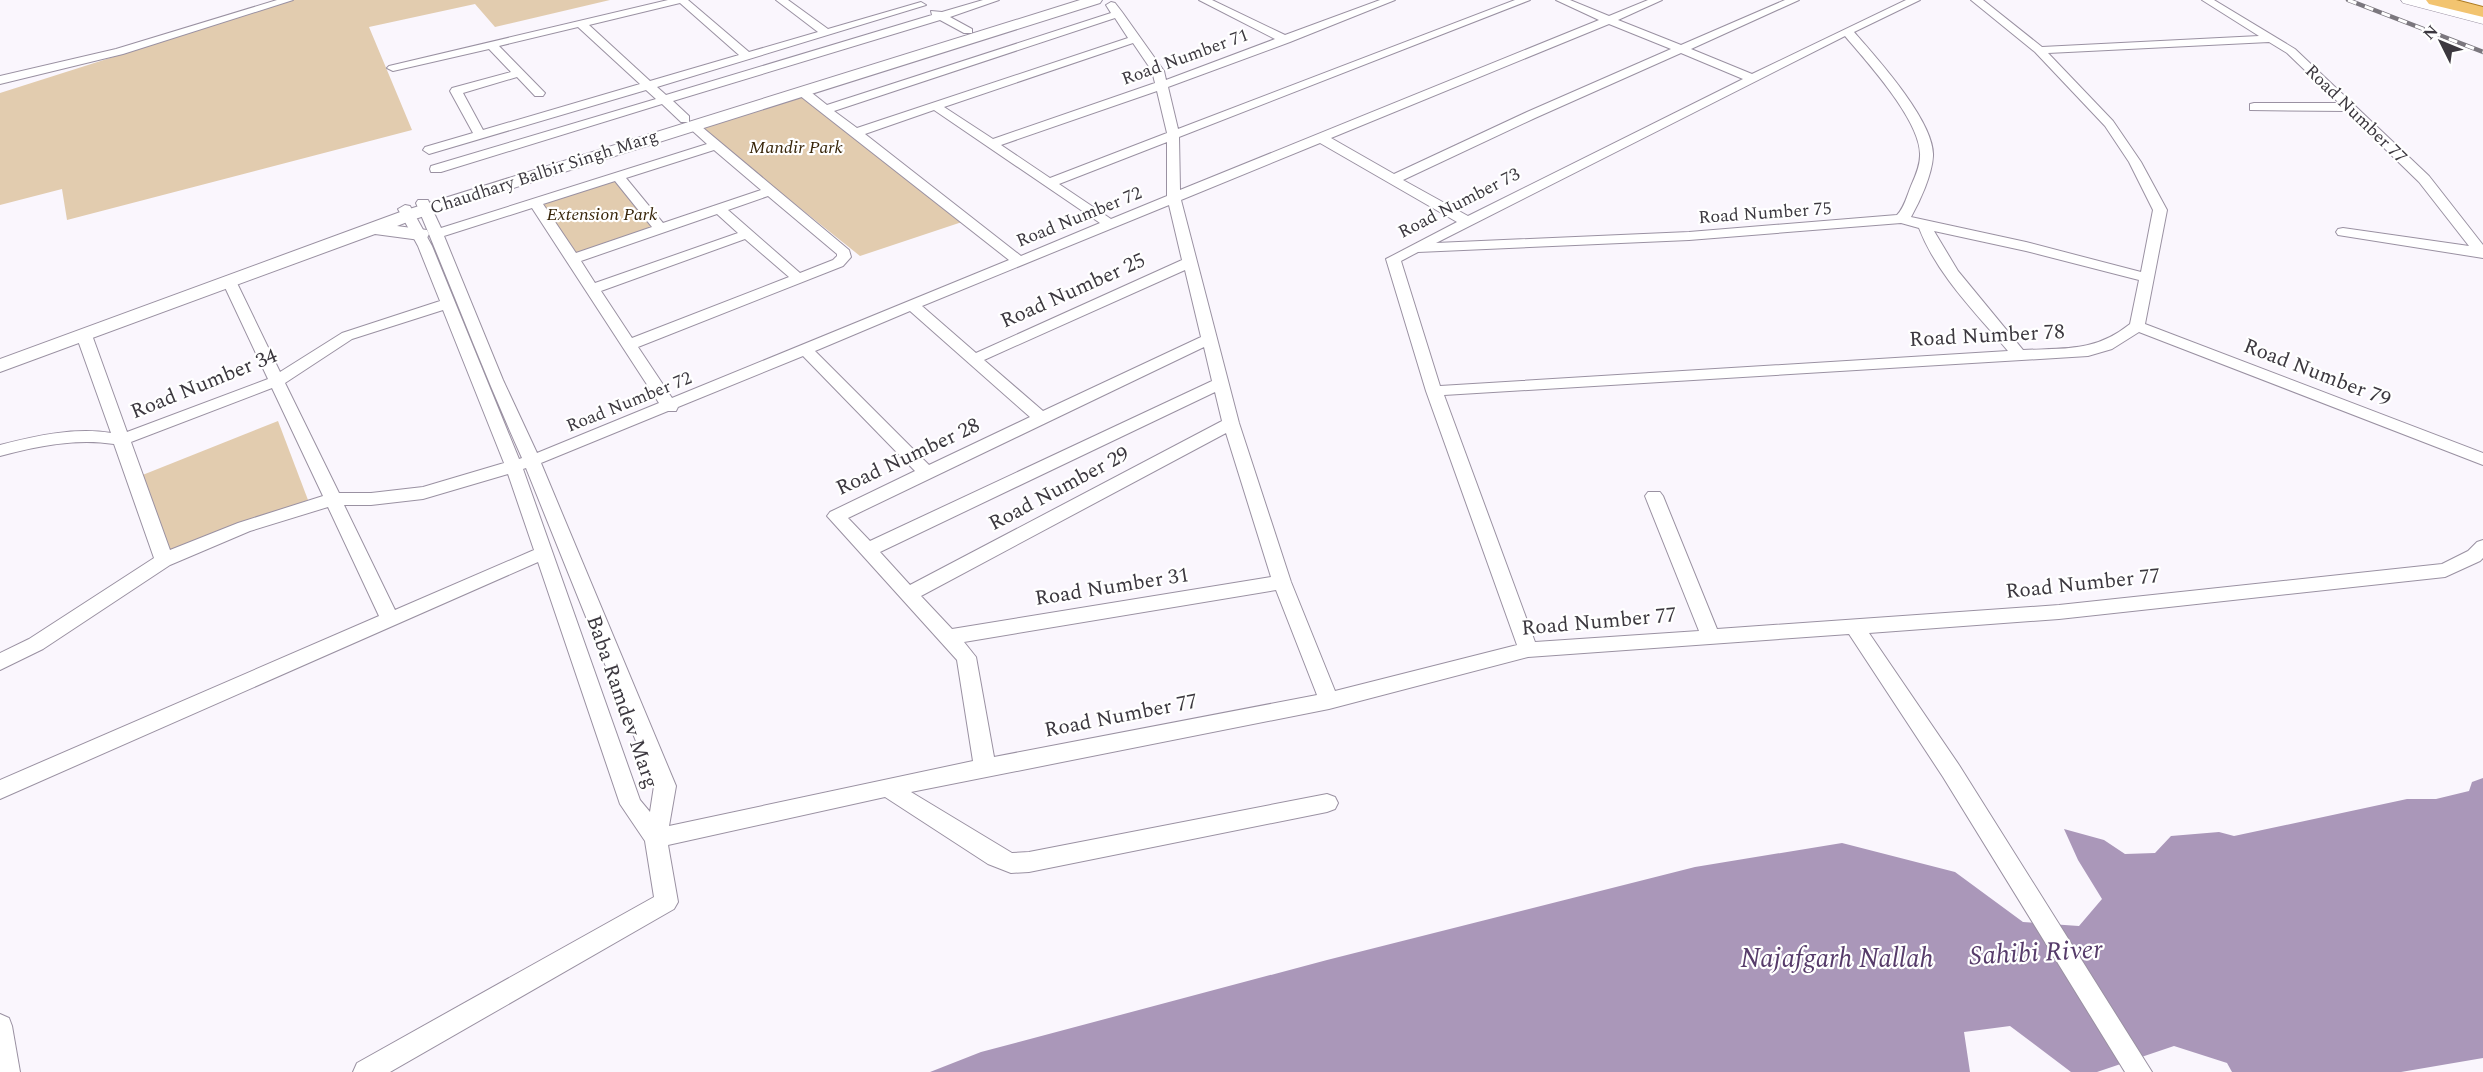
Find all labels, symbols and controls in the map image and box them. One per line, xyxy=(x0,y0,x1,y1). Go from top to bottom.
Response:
north arrow xyxy=(2411,12,2471,72)
text: N xyxy=(2418,19,2444,45)
street label: Road Number 71 xyxy=(1118,22,1252,92)
street label: Road Number 77 xyxy=(2299,58,2413,170)
street label: Chaudhary Balbir Singh Marg xyxy=(426,122,662,222)
park label: Mandir Park xyxy=(749,134,844,161)
street label: Road Number 73 xyxy=(1393,161,1525,245)
street label: Road Number 72 xyxy=(1012,179,1146,255)
street label: Road Number 75 xyxy=(1698,195,1832,231)
park label: Extension Park xyxy=(547,201,658,228)
street label: Road Number 25 xyxy=(995,245,1151,337)
street label: Road Number 78 xyxy=(1908,316,2066,356)
street label: Road Number 79 xyxy=(2239,330,2395,416)
street label: Road Number 34 xyxy=(126,340,283,428)
street label: Road Number 72 xyxy=(562,364,696,440)
street label: Road Number 28 xyxy=(831,410,985,504)
street label: Road Number 29 xyxy=(983,438,1135,540)
street label: Road Number 31 xyxy=(1033,559,1191,615)
street label: Road Number 77 xyxy=(2004,560,2162,608)
street label: Road Number 77 xyxy=(1520,599,1678,645)
street label: Baba Ramdev Marg xyxy=(577,611,667,793)
street label: Road Number 77 xyxy=(1042,685,1200,747)
water label: Sahibi River xyxy=(1968,929,2104,977)
water label: Najafgarh Nallah xyxy=(1740,938,1934,980)

